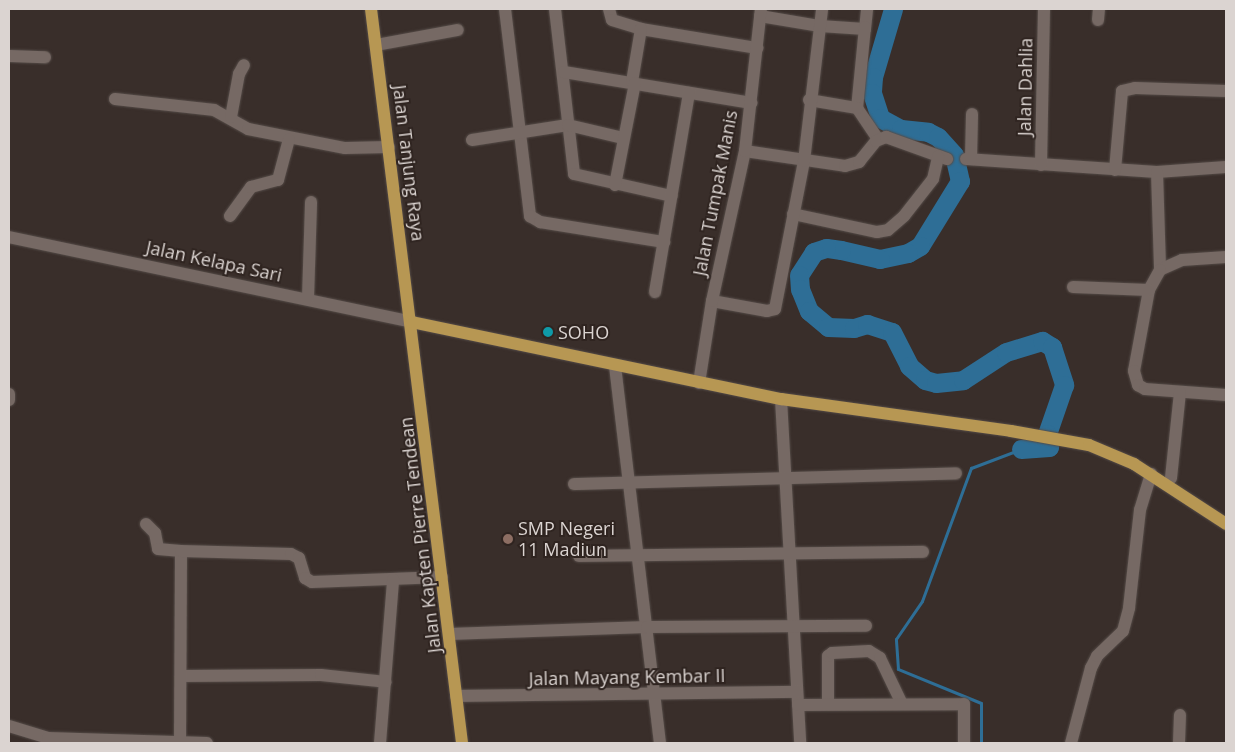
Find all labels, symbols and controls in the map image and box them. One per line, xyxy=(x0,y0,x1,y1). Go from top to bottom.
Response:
street label: Jalan Dahlia xyxy=(1013,38,1037,136)
street label: Jalan Tanjung Raya xyxy=(389,84,429,242)
street label: Jalan Tumpak Manis xyxy=(688,108,742,278)
street label: Jalan Kelapa Sari xyxy=(144,236,284,286)
place label: SOHO xyxy=(558,321,609,343)
marker: SOHO xyxy=(542,326,554,338)
street label: Jalan Kapten Pierre Tendean xyxy=(395,416,445,654)
place label: SMP Negeri 11 Madiun xyxy=(518,518,615,560)
marker: SMP Negeri 11 Madiun xyxy=(502,533,514,545)
street label: Jalan Mayang Kembar II xyxy=(528,664,726,690)

